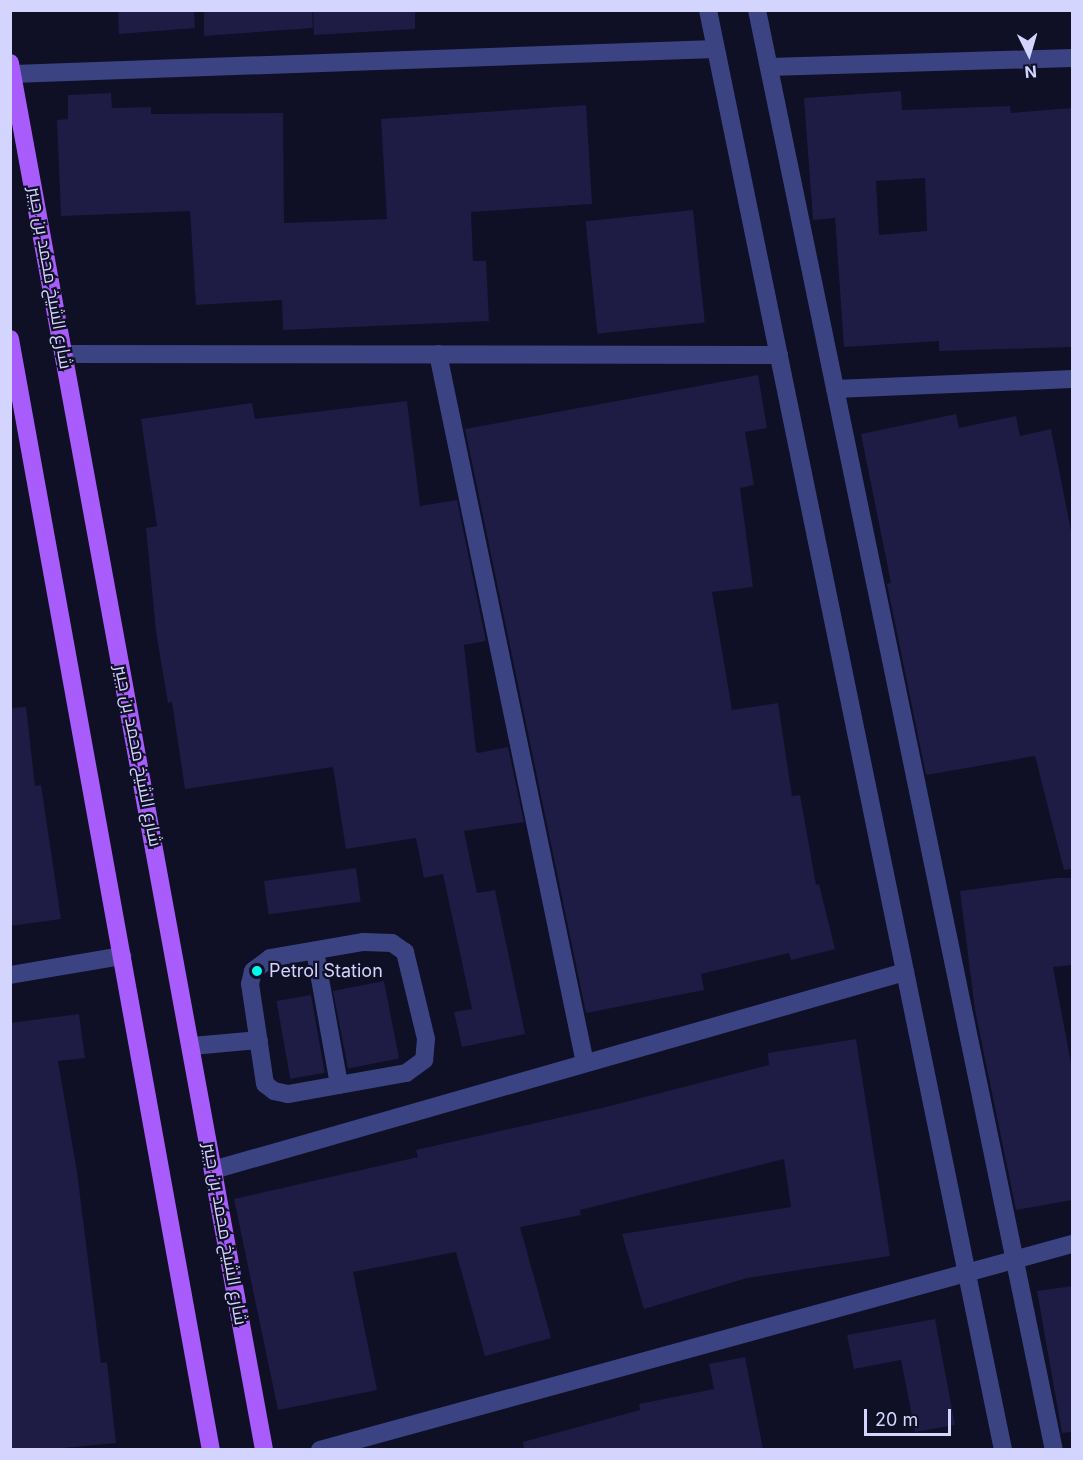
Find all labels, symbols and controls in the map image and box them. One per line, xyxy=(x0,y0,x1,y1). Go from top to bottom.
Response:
north arrow xyxy=(999,24,1059,84)
text: N xyxy=(1024,61,1038,82)
street label: شارع الشيخ محمد بن جبير xyxy=(23,185,77,371)
street label: شارع الشيخ محمد بن جبير xyxy=(110,663,166,849)
place label: Petrol Station xyxy=(269,960,383,982)
marker: Petrol Station xyxy=(250,964,264,978)
street label: شارع الشيخ محمد بن جبير xyxy=(198,1141,252,1327)
scale bar xyxy=(867,1397,954,1435)
text: 20 m xyxy=(875,1409,918,1430)

